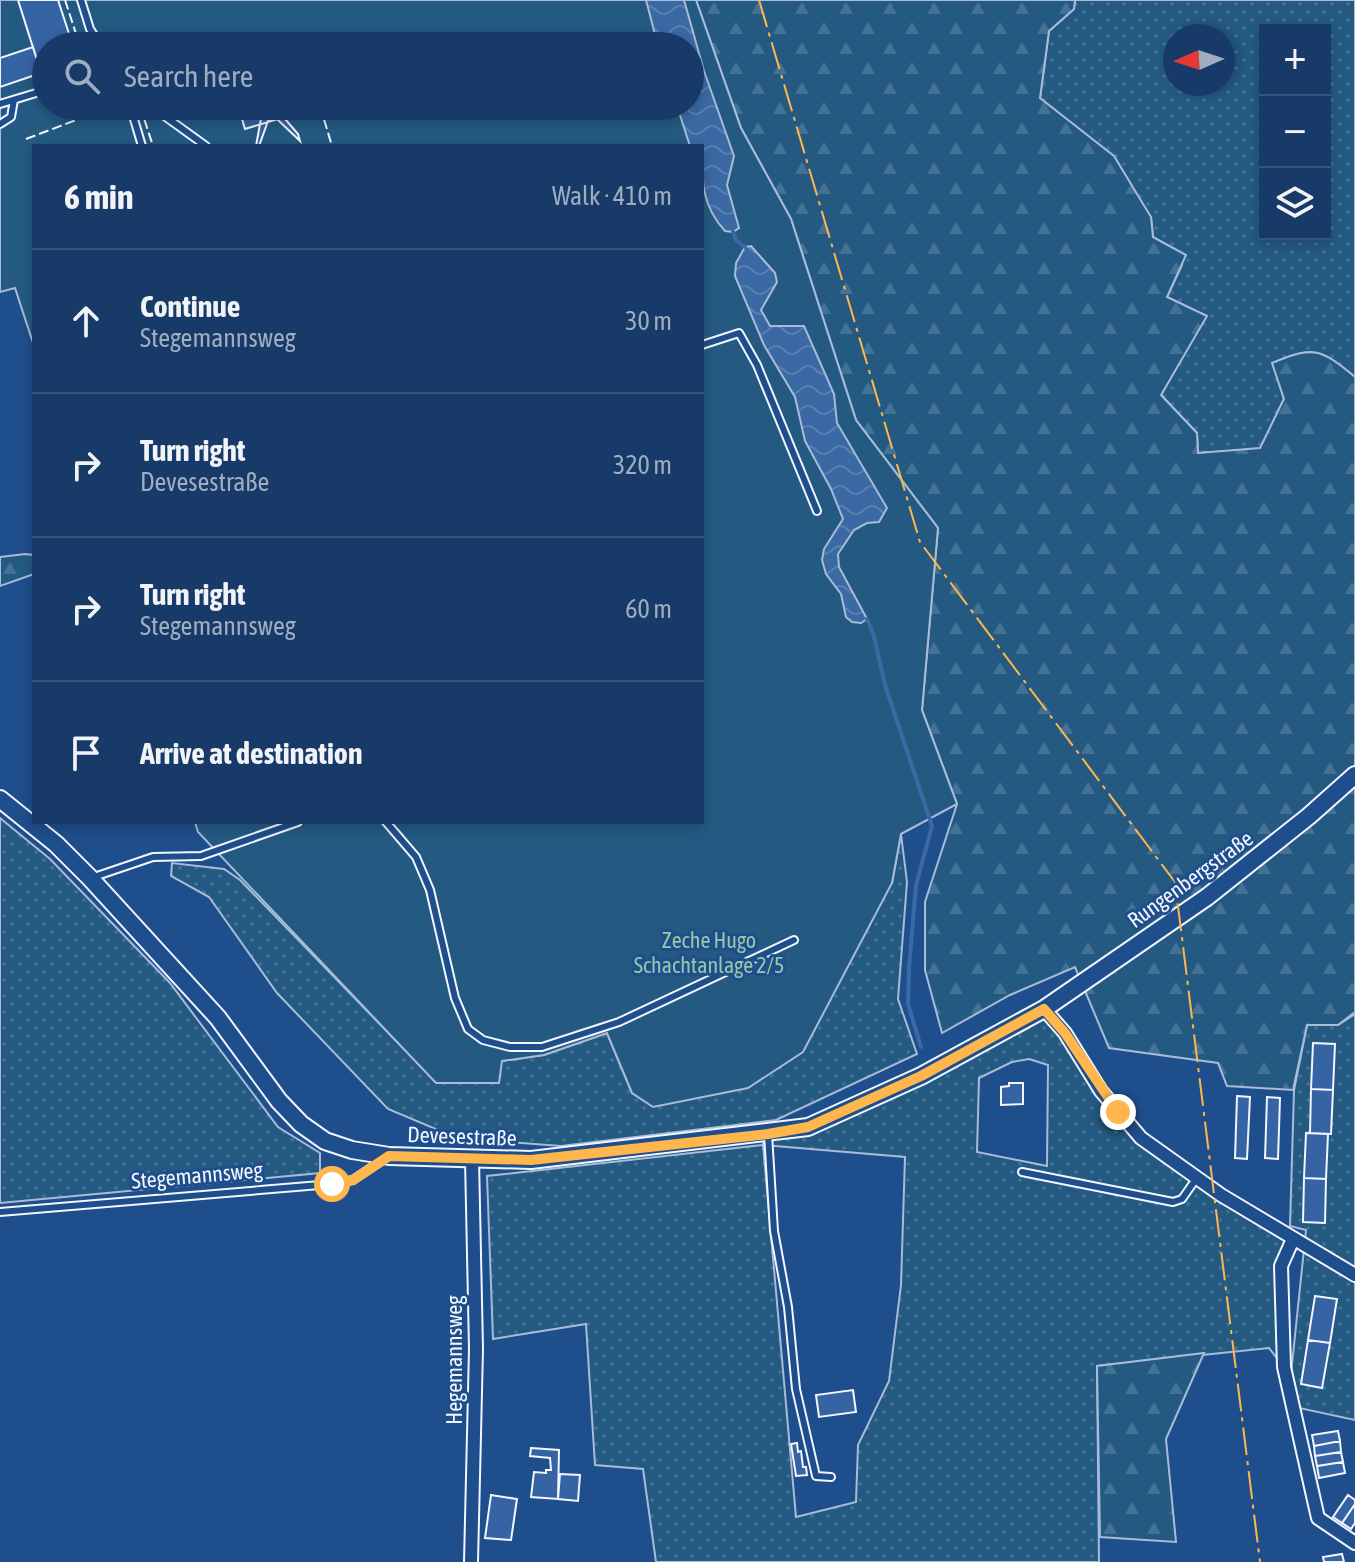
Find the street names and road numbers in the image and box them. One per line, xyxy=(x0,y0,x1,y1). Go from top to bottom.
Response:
street label: Rungenbergstraße xyxy=(1122,825,1258,933)
street label: Devesestraße xyxy=(407,1121,517,1151)
street label: Stegemannsweg xyxy=(130,1156,264,1194)
street label: Hegemannsweg xyxy=(441,1295,467,1425)

